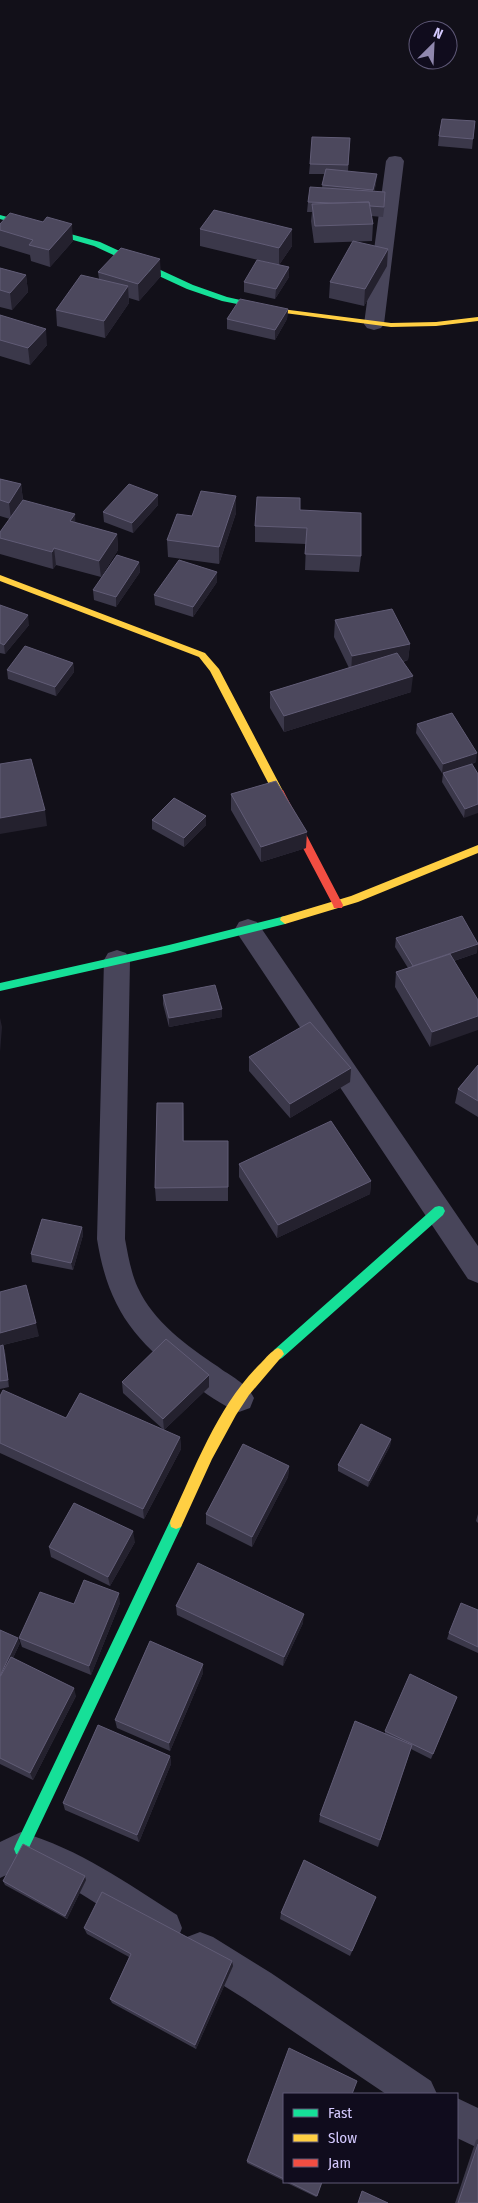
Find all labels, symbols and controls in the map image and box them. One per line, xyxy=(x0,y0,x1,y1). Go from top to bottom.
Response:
north arrow xyxy=(408,20,458,70)
text: N xyxy=(431,24,445,43)
legend xyxy=(283,2093,458,2183)
text: Fast xyxy=(328,2104,352,2122)
text: Slow xyxy=(328,2129,357,2147)
text: Jam xyxy=(328,2154,351,2172)

